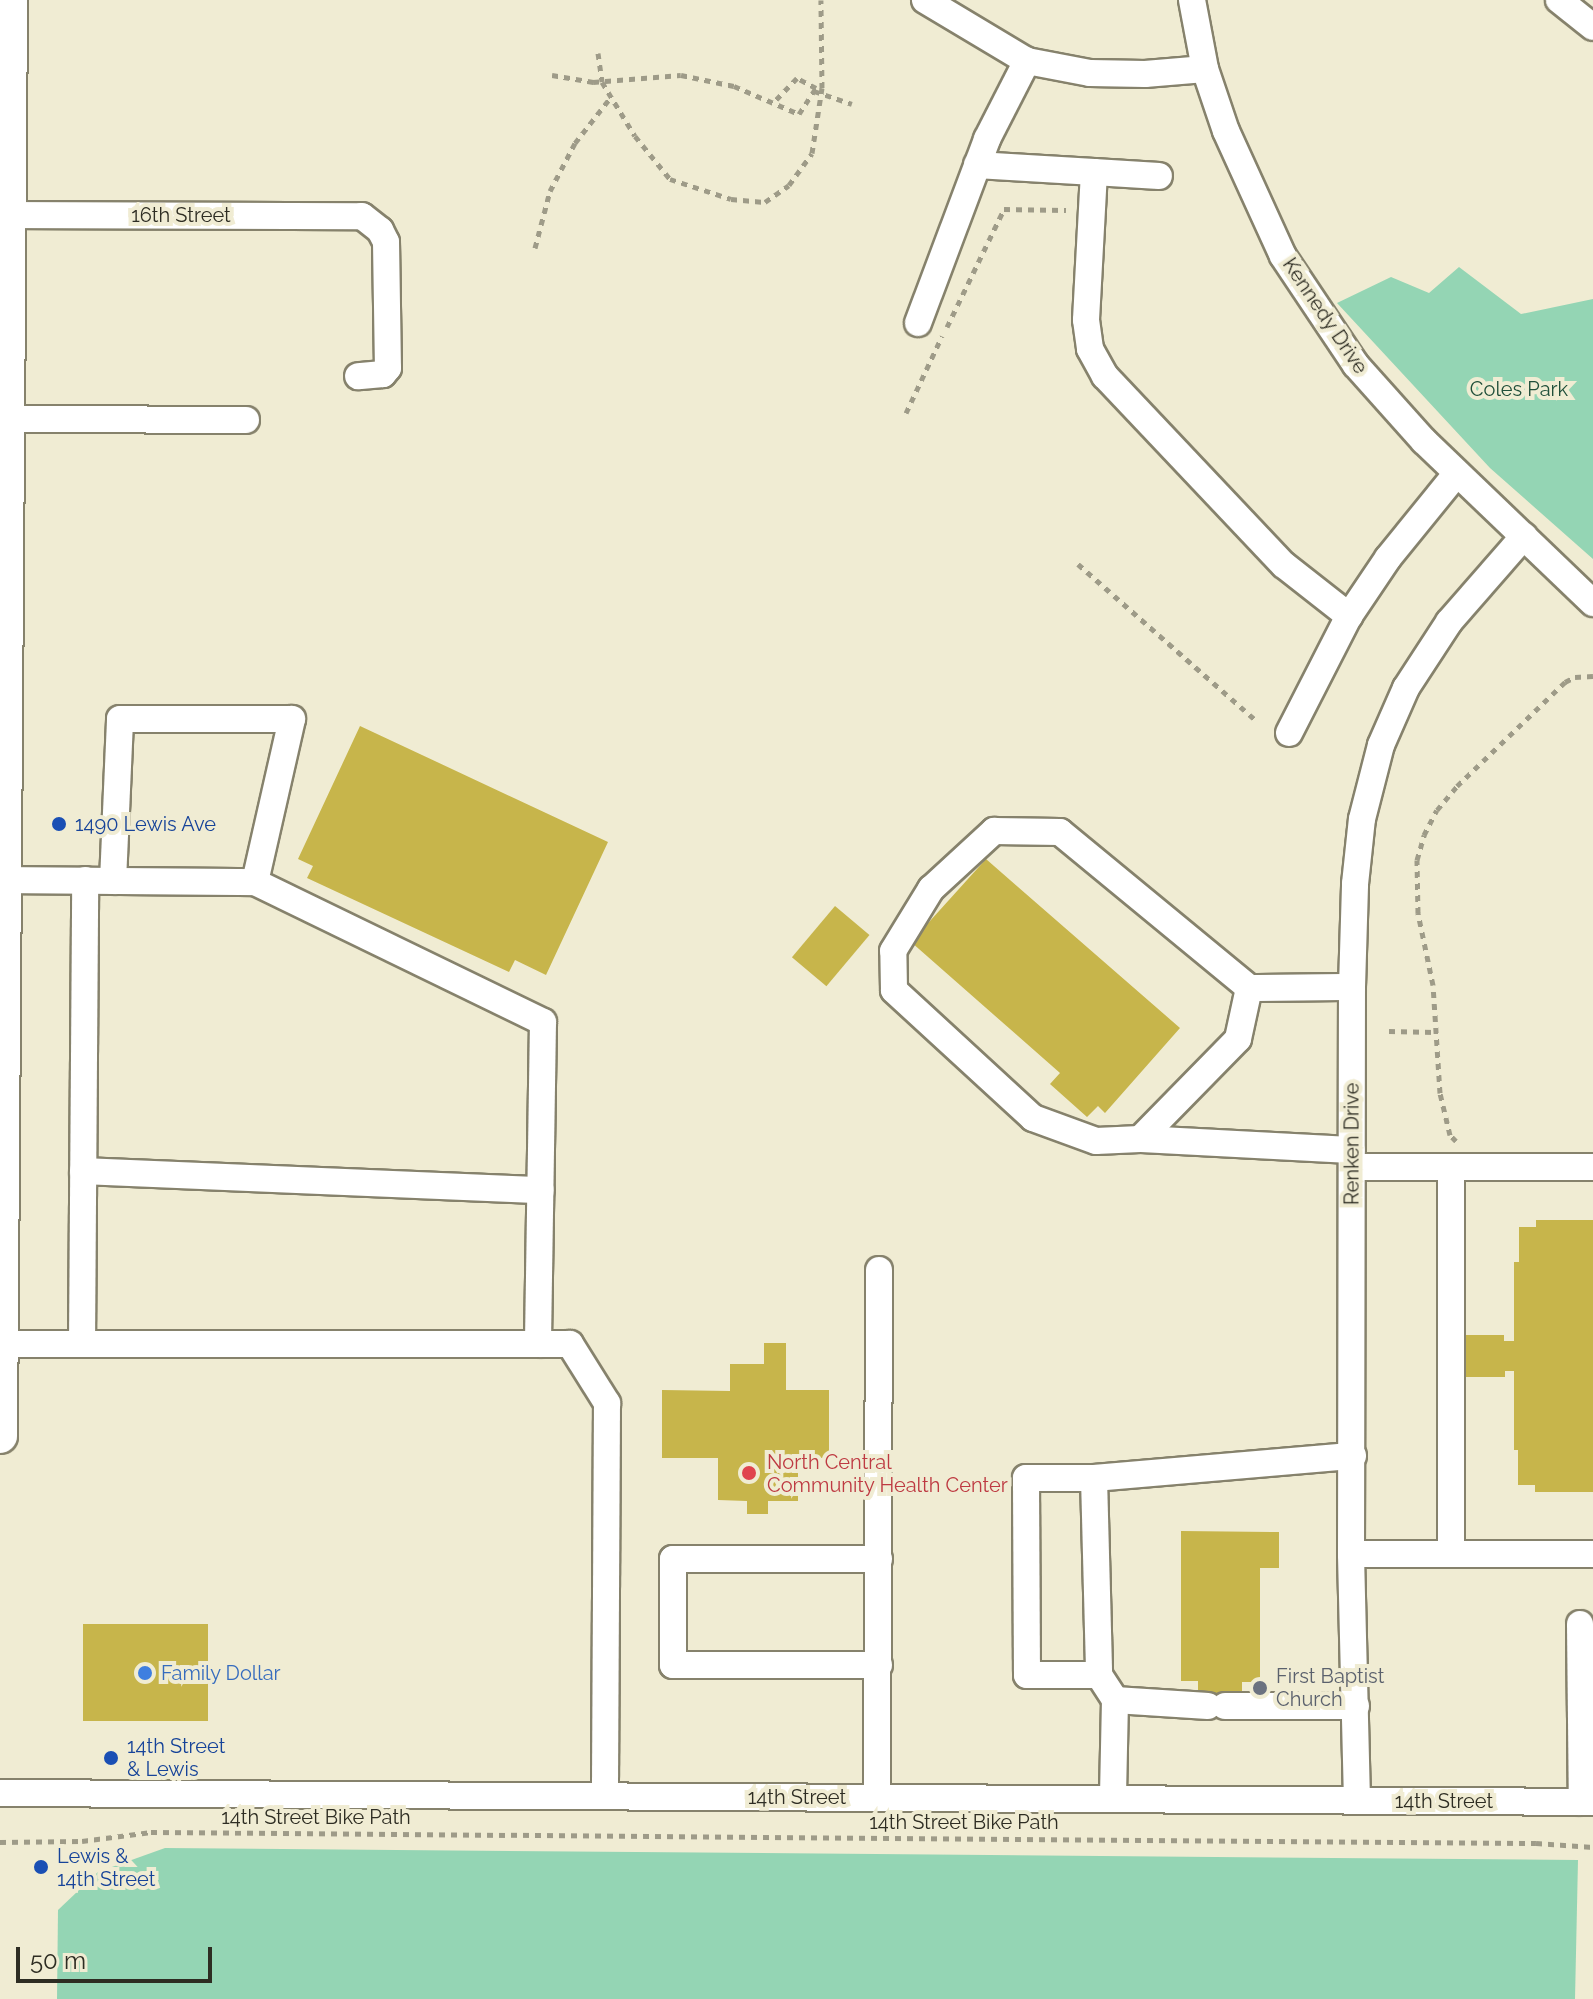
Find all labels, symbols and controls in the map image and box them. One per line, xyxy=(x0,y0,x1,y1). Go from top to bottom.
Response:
street label: 16th Street xyxy=(131,203,231,227)
street label: Kennedy Drive xyxy=(1277,253,1373,379)
park label: Coles Park xyxy=(1470,377,1568,401)
place label: 1490 Lewis Ave xyxy=(75,812,217,836)
marker: 1490 Lewis Ave xyxy=(50,815,68,833)
street label: Renken Drive xyxy=(1340,1083,1364,1205)
place label: North Central Community Health Center xyxy=(767,1450,1008,1497)
marker: North Central Community Health Center xyxy=(738,1462,760,1484)
place label: Family Dollar xyxy=(161,1661,281,1685)
marker: Family Dollar xyxy=(136,1664,154,1682)
place label: First Baptist Church xyxy=(1276,1664,1384,1711)
marker: First Baptist Church xyxy=(1251,1679,1269,1697)
place label: 14th Street & Lewis xyxy=(127,1734,225,1781)
marker: 14th Street & Lewis xyxy=(102,1749,120,1767)
street label: 14th Street xyxy=(748,1785,846,1809)
street label: 14th Street xyxy=(1395,1789,1493,1813)
street label: 14th Street Bike Path xyxy=(221,1805,411,1829)
street label: 14th Street Bike Path xyxy=(869,1810,1059,1834)
place label: Lewis & 14th Street xyxy=(57,1844,155,1891)
marker: Lewis & 14th Street xyxy=(32,1858,50,1876)
scale bar xyxy=(20,1931,216,1981)
text: 50 m xyxy=(30,1946,86,1975)

